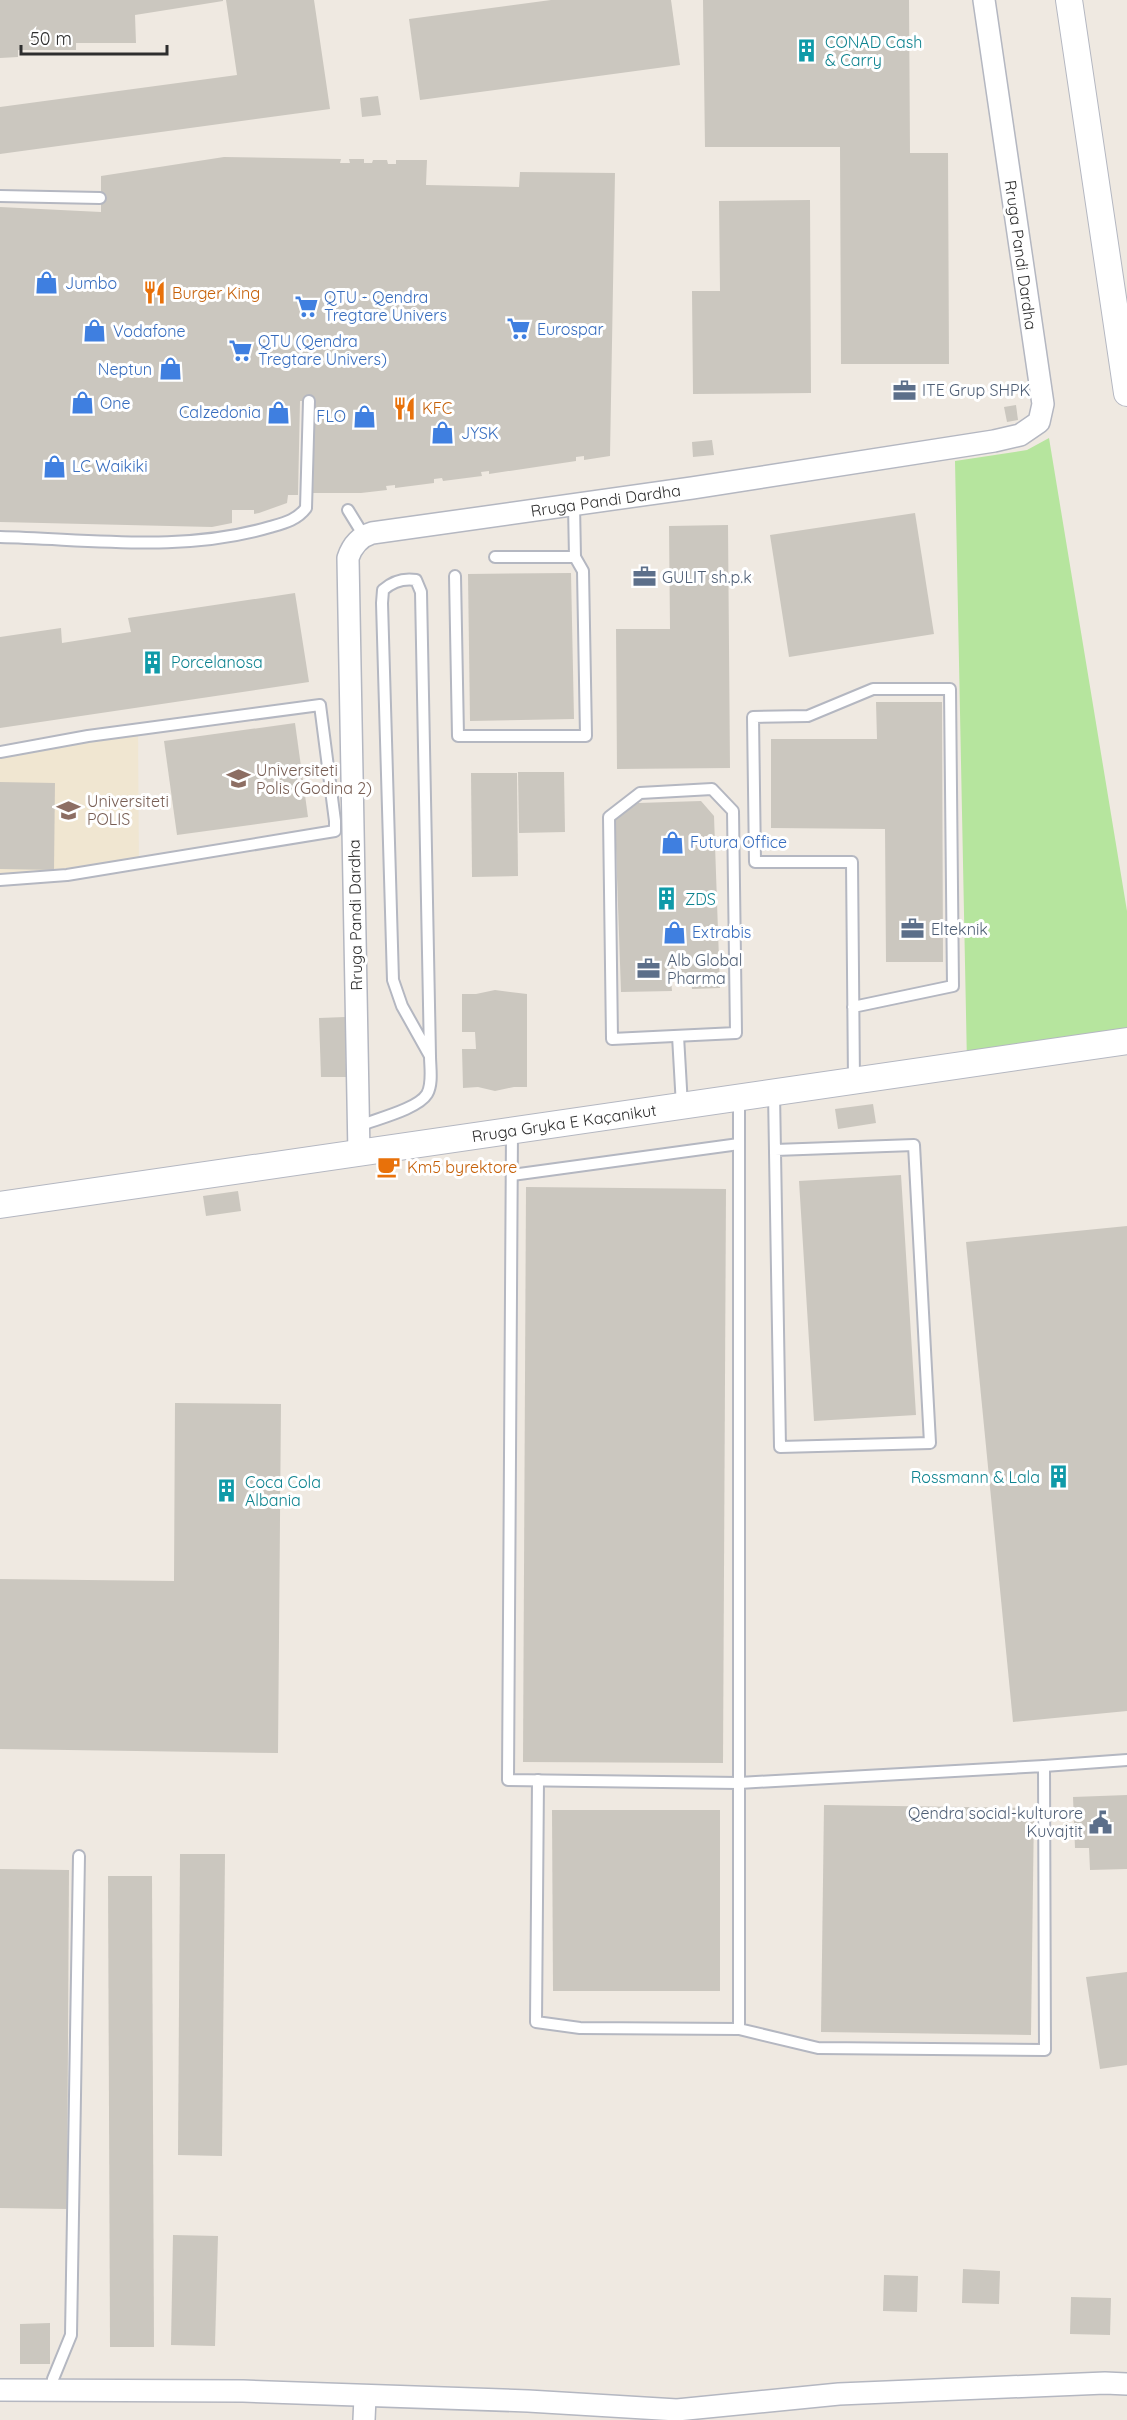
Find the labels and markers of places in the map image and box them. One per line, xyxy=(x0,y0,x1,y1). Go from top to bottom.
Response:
place label: CONAD Cash & Carry xyxy=(825,32,922,70)
building icon: CONAD Cash & Carry xyxy=(794,38,820,64)
shop icon: Jumbo xyxy=(34,270,60,296)
place label: Jumbo xyxy=(65,273,117,293)
restaurant icon: Burger King xyxy=(141,280,167,306)
place label: Burger King xyxy=(172,283,260,303)
place label: QTU - Qendra Tregtare Univers xyxy=(324,287,447,325)
supermarket icon: QTU - Qendra Tregtare Univers xyxy=(293,293,319,319)
supermarket icon: Eurospar xyxy=(506,316,532,342)
shop icon: Vodafone xyxy=(82,318,108,344)
place label: Eurospar xyxy=(537,319,604,339)
place label: Vodafone xyxy=(113,321,185,341)
place label: QTU (Qendra Tregtare Univers) xyxy=(258,331,387,369)
supermarket icon: QTU (Qendra Tregtare Univers) xyxy=(227,337,253,363)
shop icon: Neptun xyxy=(157,356,183,382)
place label: Neptun xyxy=(98,359,152,379)
office icon: ITE Grup SHPK xyxy=(891,377,917,403)
place label: ITE Grup SHPK xyxy=(922,380,1031,400)
shop icon: One xyxy=(69,390,95,416)
place label: One xyxy=(100,393,131,413)
restaurant icon: KFC xyxy=(391,395,417,421)
place label: KFC xyxy=(422,398,452,418)
shop icon: Calzedonia xyxy=(266,399,292,425)
place label: Calzedonia xyxy=(179,402,261,422)
shop icon: FLO xyxy=(351,403,377,429)
place label: FLO xyxy=(316,406,346,426)
shop icon: JYSK xyxy=(430,420,456,446)
place label: JYSK xyxy=(461,423,499,443)
shop icon: LC Waikiki xyxy=(41,453,67,479)
place label: LC Waikiki xyxy=(72,456,148,476)
office icon: GULIT sh.p.k xyxy=(631,564,657,590)
place label: GULIT sh.p.k xyxy=(662,567,752,587)
building icon: Porcelanosa xyxy=(140,649,166,675)
place label: Porcelanosa xyxy=(171,652,263,672)
place label: Universiteti Polis (Godina 2) xyxy=(256,760,372,798)
school or university icon: Universiteti Polis (Godina 2) xyxy=(225,766,251,792)
place label: Universiteti POLIS xyxy=(87,791,169,829)
school or university icon: Universiteti POLIS xyxy=(56,797,82,823)
shop icon: Futura Office xyxy=(659,829,685,855)
place label: Futura Office xyxy=(690,832,787,852)
building icon: ZDS xyxy=(654,886,680,912)
place label: ZDS xyxy=(685,889,716,909)
office icon: Elteknik xyxy=(900,916,926,942)
shop icon: Extrabis xyxy=(661,919,687,945)
place label: Elteknik xyxy=(931,919,988,939)
place label: Extrabis xyxy=(692,922,751,942)
place label: Alb Global Pharma xyxy=(667,950,742,988)
office icon: Alb Global Pharma xyxy=(636,956,662,982)
cafe icon: Km5 byrektore xyxy=(376,1154,402,1180)
place label: Km5 byrektore xyxy=(407,1157,517,1177)
building icon: Rossmann & Lala xyxy=(1045,1464,1071,1490)
place label: Rossmann & Lala xyxy=(911,1467,1040,1487)
place label: Coca Cola Albania xyxy=(245,1472,321,1510)
building icon: Coca Cola Albania xyxy=(214,1478,240,1504)
place label: Qendra social-kulturore Kuvajtit xyxy=(908,1803,1083,1841)
public building icon: Qendra social-kulturore Kuvajtit xyxy=(1088,1809,1114,1835)

